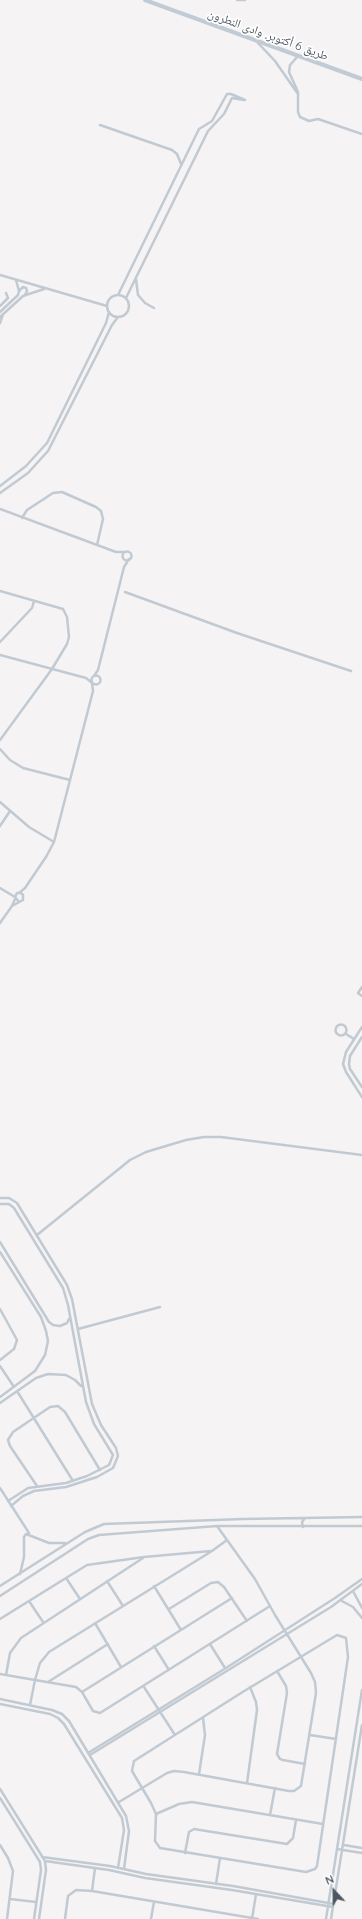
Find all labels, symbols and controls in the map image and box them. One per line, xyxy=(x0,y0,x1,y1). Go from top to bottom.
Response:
street label: طريق 6 أكتوبر, وادى النطرون xyxy=(206,6,330,64)
north arrow xyxy=(314,1871,354,1911)
text: N xyxy=(323,1872,336,1888)

